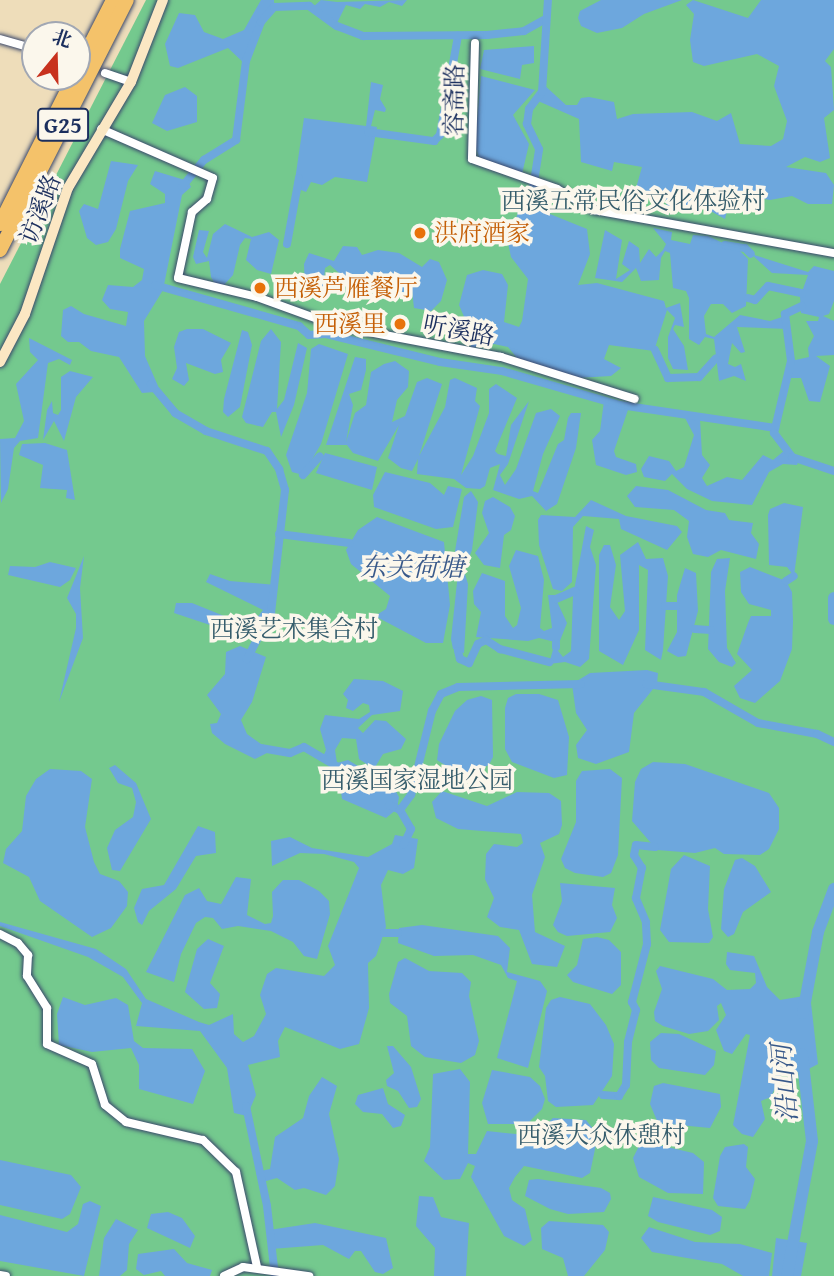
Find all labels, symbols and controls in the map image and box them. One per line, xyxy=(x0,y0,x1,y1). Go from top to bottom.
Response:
north arrow xyxy=(21,21,91,91)
text: 北 xyxy=(49,22,76,54)
street label: 容斋路 xyxy=(439,64,469,136)
road number: G25 xyxy=(37,106,89,144)
street label: 访溪路 xyxy=(14,170,66,248)
park label: 西溪五常民俗文化体验村 xyxy=(501,187,765,215)
place label: 洪府酒家 xyxy=(434,219,530,247)
marker: 洪府酒家 xyxy=(412,225,428,241)
place label: 西溪芦雁餐厅 xyxy=(274,274,418,302)
marker: 西溪芦雁餐厅 xyxy=(252,280,268,296)
street label: 听溪路 xyxy=(421,309,497,351)
place label: 西溪里 xyxy=(314,310,386,338)
marker: 西溪里 xyxy=(392,316,408,332)
water label: 东关荷塘 xyxy=(360,551,464,583)
park label: 西溪艺术集合村 xyxy=(210,615,378,643)
park label: 西溪国家湿地公园 xyxy=(321,766,513,794)
water label: 沿山河 xyxy=(765,1043,803,1123)
park label: 西溪大众休憩村 xyxy=(517,1121,685,1149)

